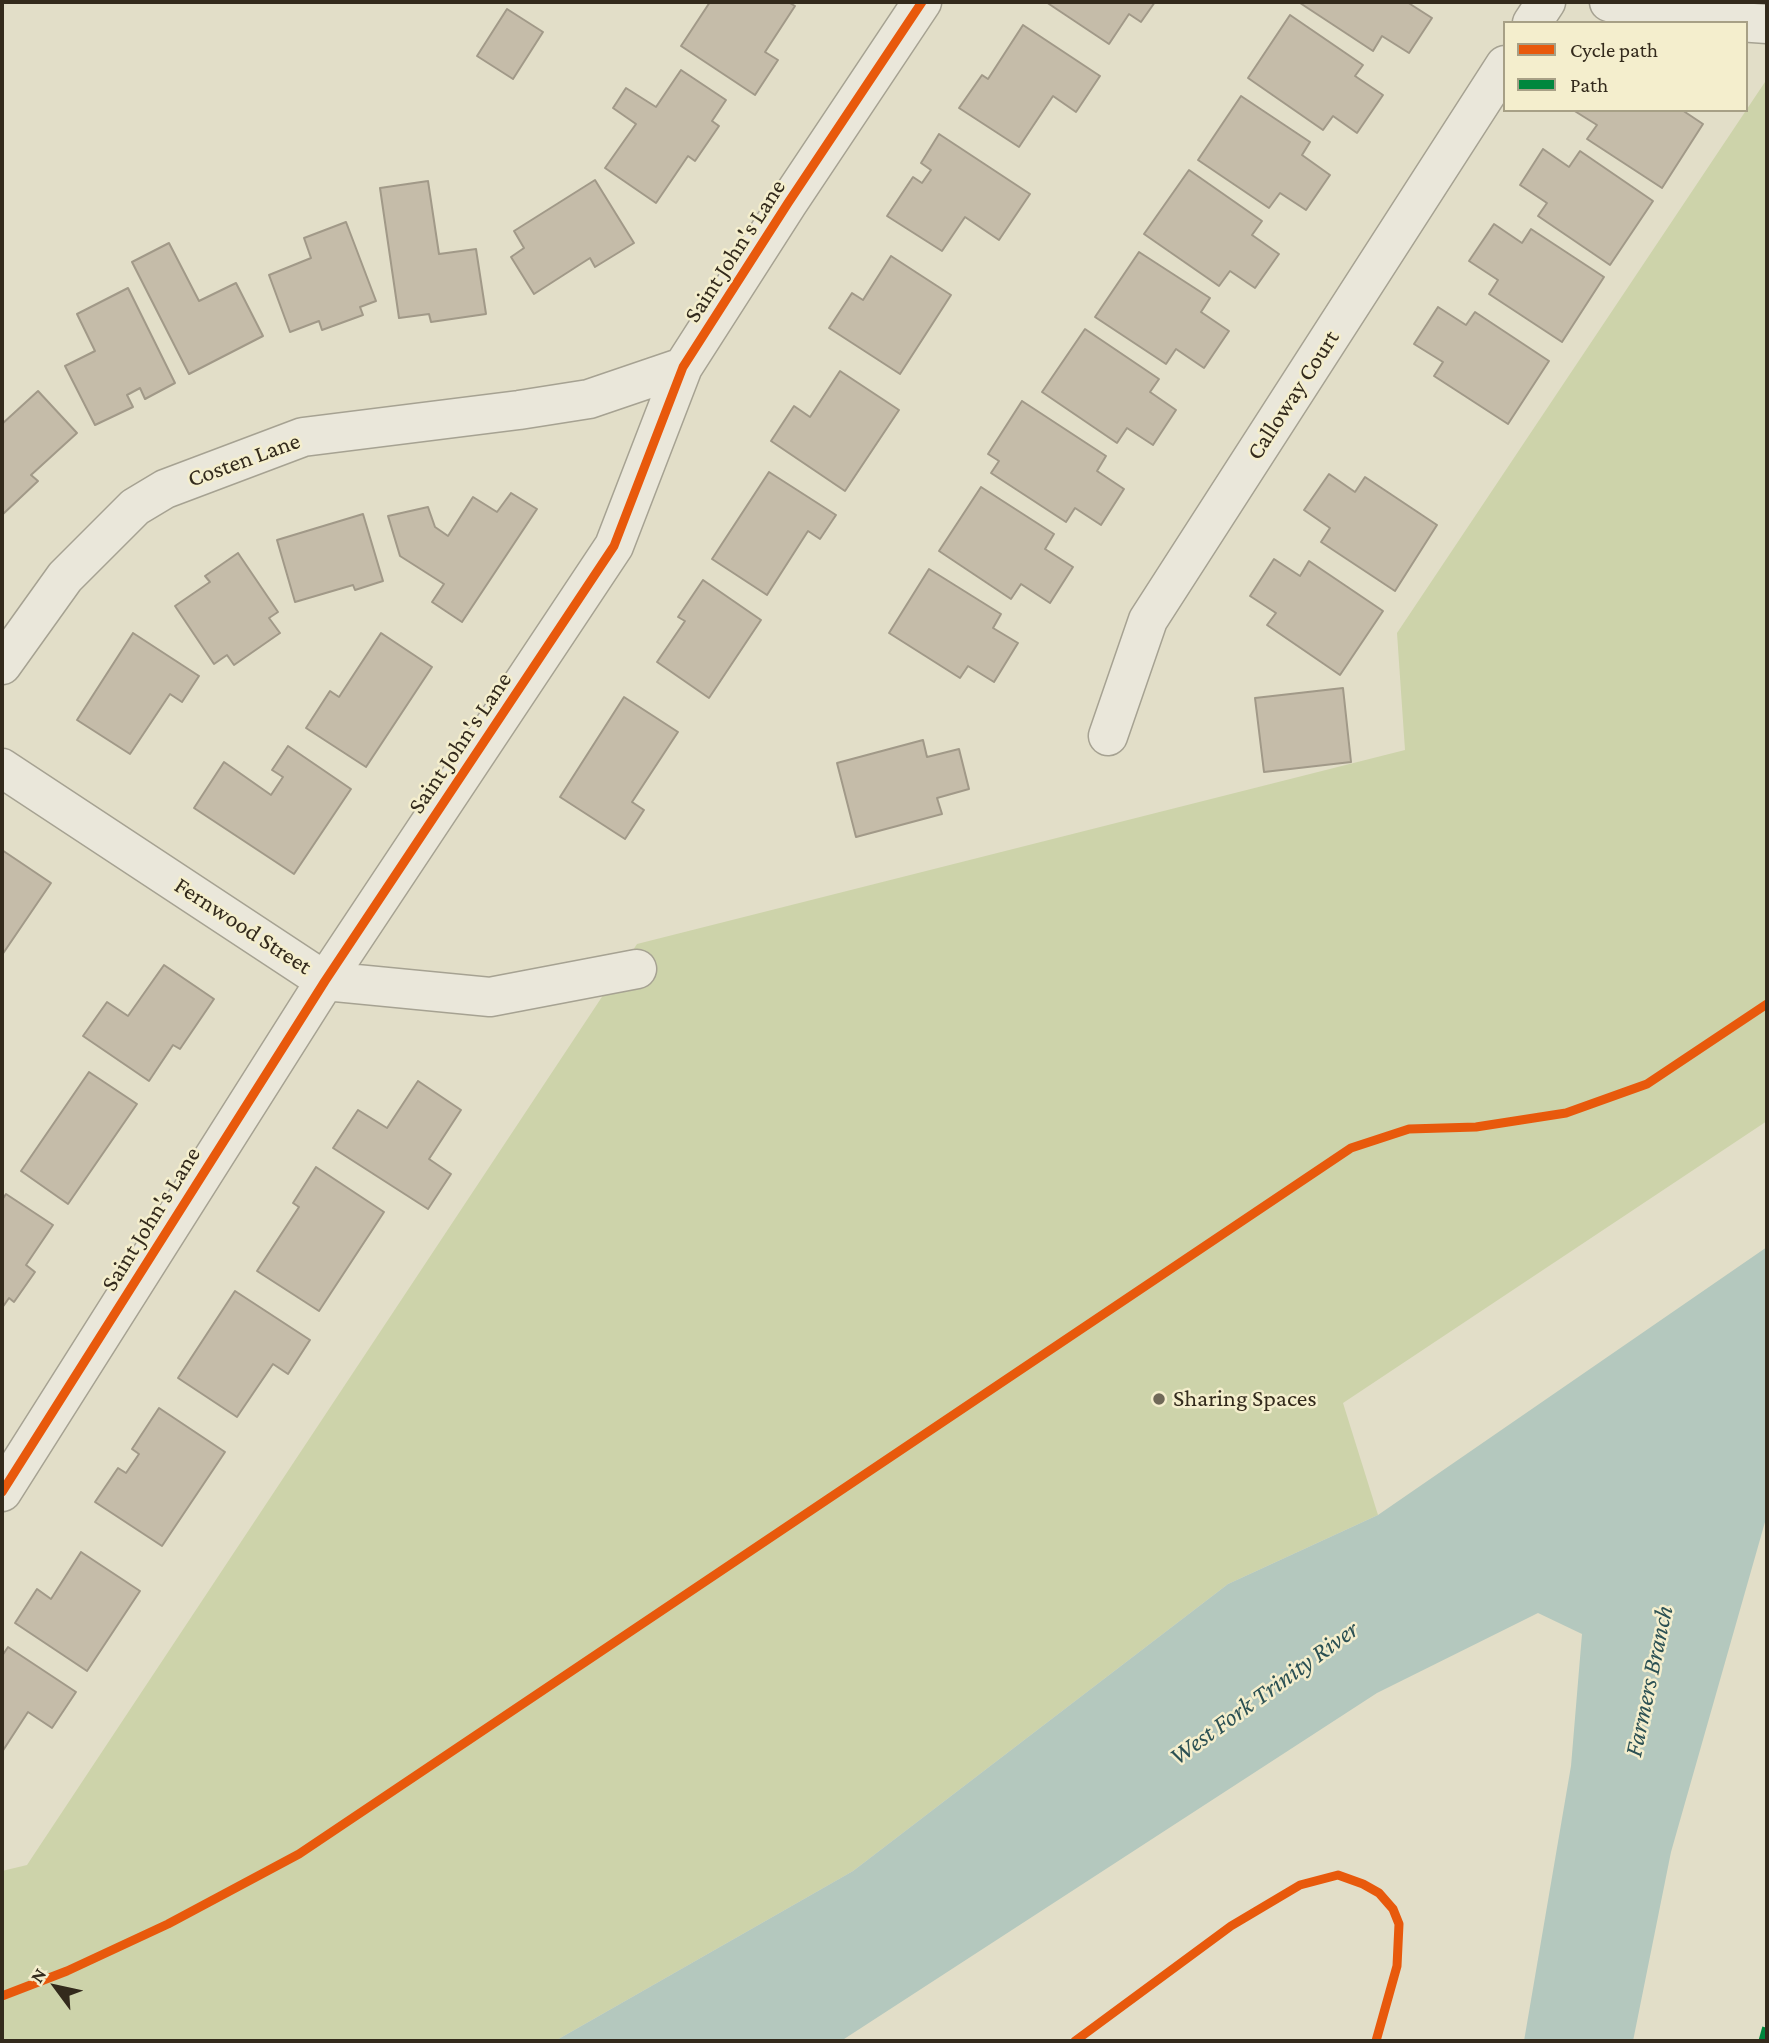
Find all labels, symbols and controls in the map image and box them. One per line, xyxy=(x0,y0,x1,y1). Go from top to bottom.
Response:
legend xyxy=(1503,21,1748,112)
text: Cycle path xyxy=(1570,38,1658,62)
text: Path xyxy=(1570,73,1608,97)
street label: Saint John's Lane xyxy=(678,174,792,328)
street label: Calloway Court xyxy=(1240,325,1346,465)
street label: Costen Lane xyxy=(184,426,304,494)
street label: Saint John's Lane xyxy=(402,667,518,819)
street label: Fernwood Street xyxy=(169,871,317,981)
street label: Saint John's Lane xyxy=(95,1142,207,1296)
place label: Sharing Spaces xyxy=(1173,1385,1317,1413)
marker: Sharing Spaces xyxy=(1151,1391,1167,1407)
water label: Farmers Branch xyxy=(1618,1603,1680,1759)
water label: West Fork Trinity River xyxy=(1163,1614,1365,1772)
north arrow xyxy=(21,1952,91,2022)
text: N xyxy=(26,1964,50,1986)

